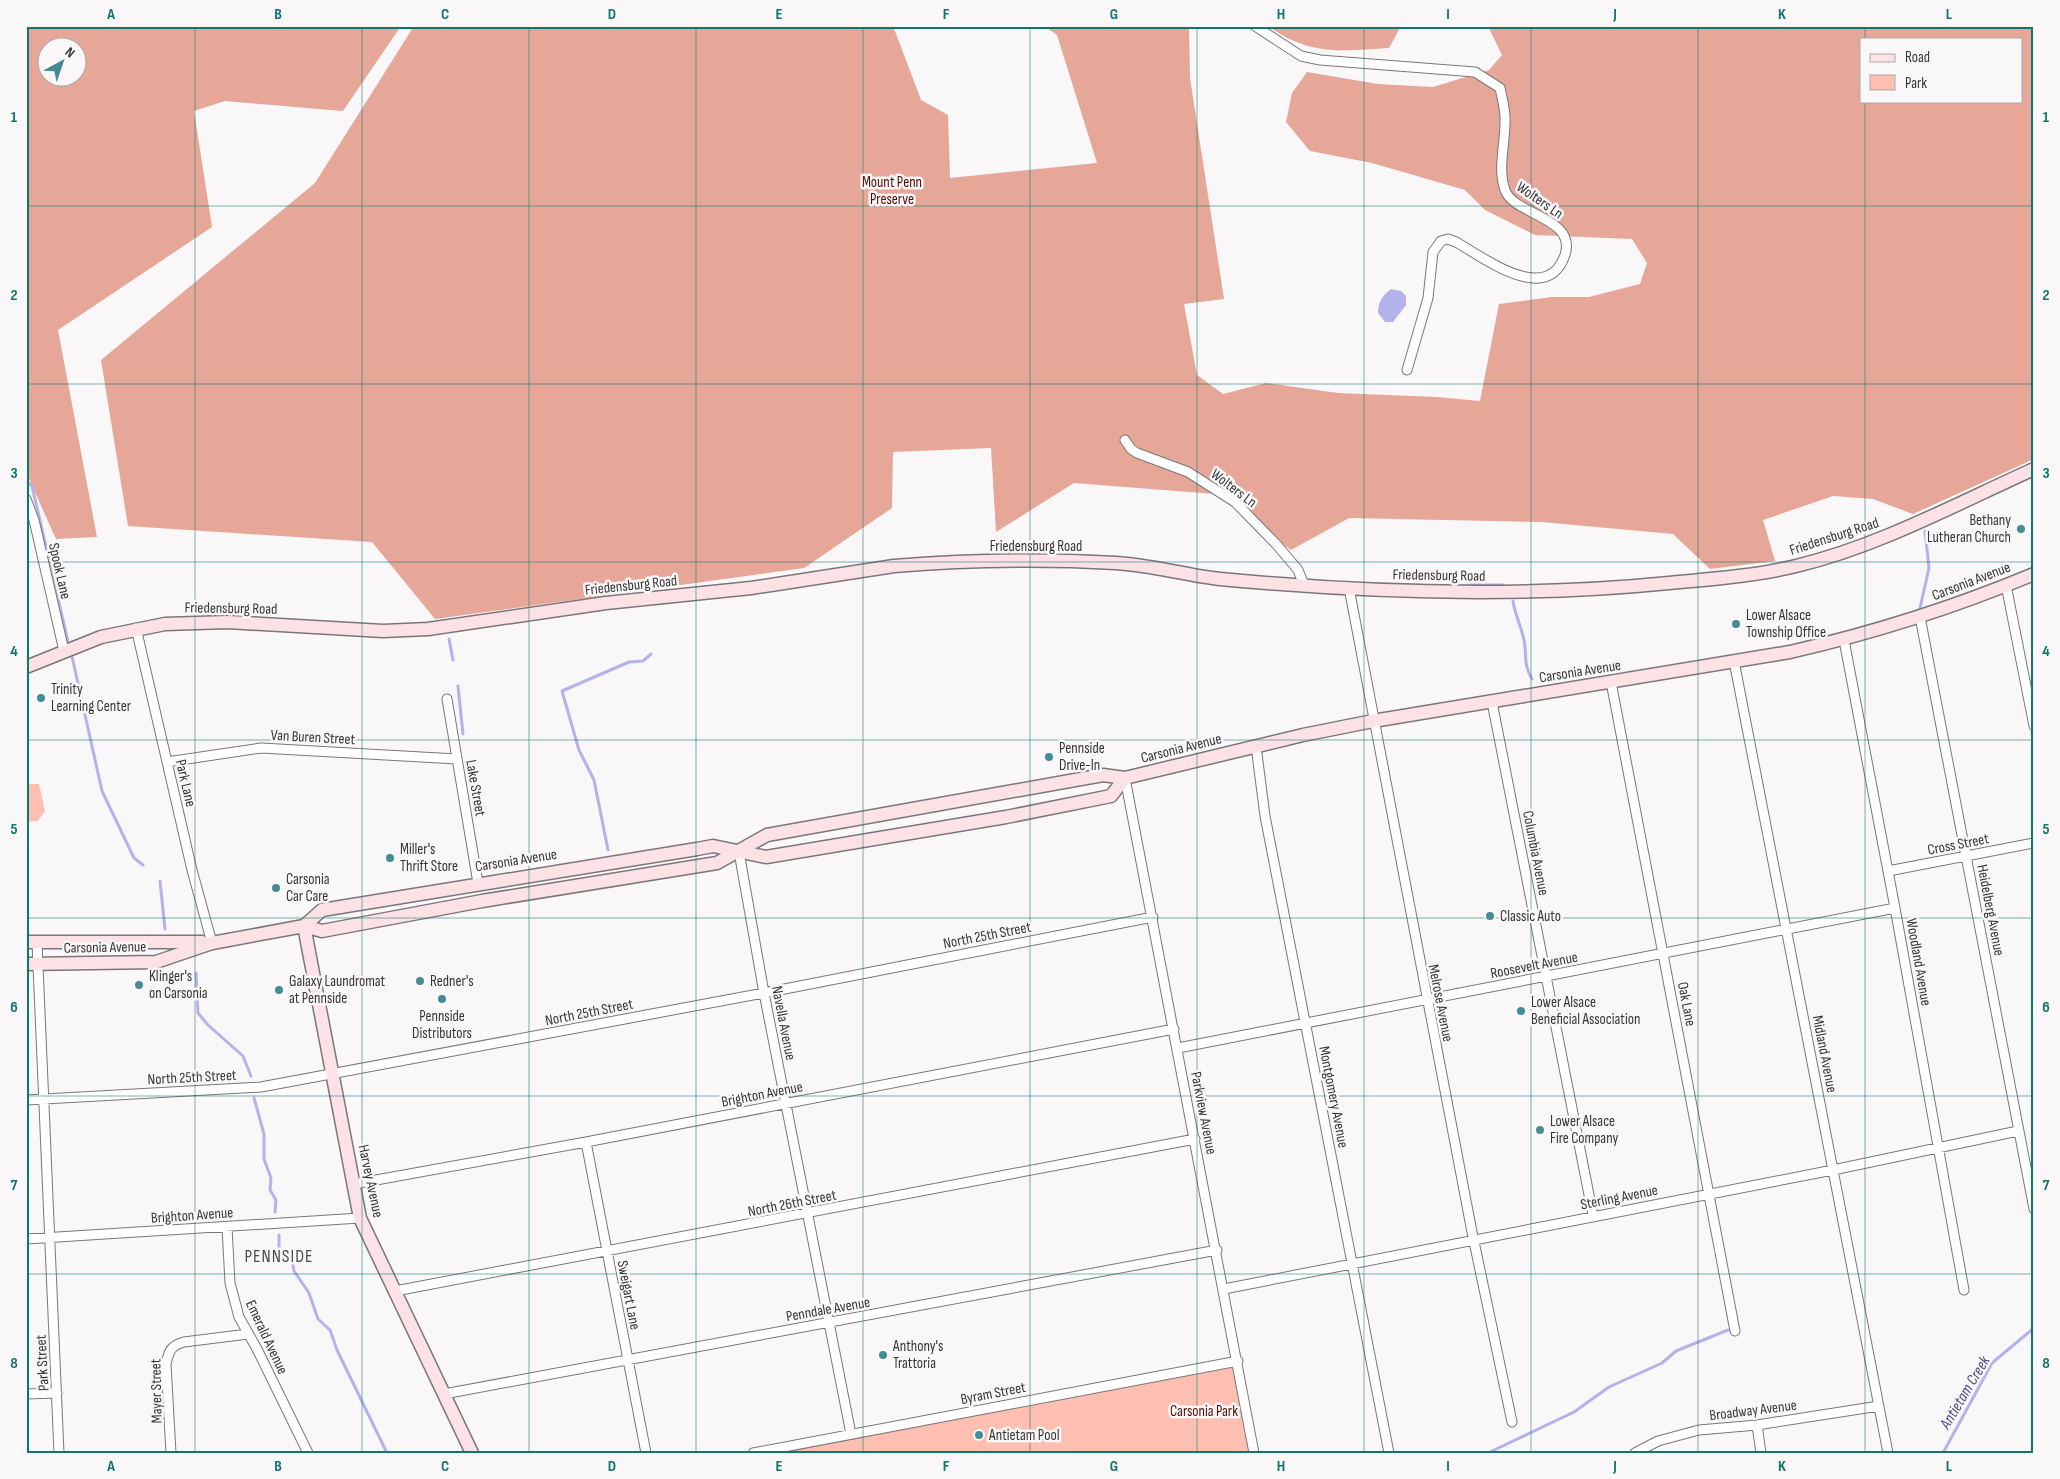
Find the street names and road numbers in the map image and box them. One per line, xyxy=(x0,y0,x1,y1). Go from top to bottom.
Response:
street label: Wolters Ln xyxy=(1513,177,1567,223)
street label: Wolters Ln xyxy=(1207,465,1261,512)
street label: Friedensburg Road xyxy=(1787,513,1881,560)
street label: Friedensburg Road xyxy=(990,537,1082,556)
street label: Spook Lane xyxy=(44,541,75,601)
street label: Carsonia Avenue xyxy=(1929,558,2013,605)
street label: Friedensburg Road xyxy=(1393,565,1485,586)
street label: Friedensburg Road xyxy=(584,571,678,600)
street label: Friedensburg Road xyxy=(185,598,277,619)
street label: Carsonia Avenue xyxy=(1538,656,1622,687)
street label: Van Buren Street xyxy=(270,726,356,749)
street label: Carsonia Avenue xyxy=(1139,729,1223,768)
street label: Park Lane xyxy=(171,758,200,809)
street label: Lake Street xyxy=(461,758,490,818)
street label: Columbia Avenue xyxy=(1518,809,1553,897)
street label: Cross Street xyxy=(1926,829,1991,860)
street label: Carsonia Avenue xyxy=(474,845,558,876)
street label: Heidelberg Avenue xyxy=(1972,863,2009,957)
street label: Woodland Avenue xyxy=(1901,917,1936,1007)
street label: North 25th Street xyxy=(942,918,1033,953)
street label: Carsonia Avenue xyxy=(64,937,146,958)
street label: Roosevelt Avenue xyxy=(1489,948,1579,983)
street label: Melrose Avenue xyxy=(1424,963,1457,1043)
street label: Oak Lane xyxy=(1673,980,1700,1028)
street label: Navella Avenue xyxy=(767,984,800,1062)
street label: North 25th Street xyxy=(544,995,635,1030)
street label: Midland Avenue xyxy=(1808,1014,1841,1094)
street label: Montgomery Avenue xyxy=(1314,1045,1353,1150)
street label: North 25th Street xyxy=(147,1066,237,1089)
street label: Parkview Avenue xyxy=(1186,1070,1221,1156)
street label: Brighton Avenue xyxy=(720,1077,804,1112)
street label: Harvey Avenue xyxy=(353,1143,388,1219)
street label: Sterling Avenue xyxy=(1579,1181,1659,1214)
street label: North 26th Street xyxy=(746,1186,838,1221)
street label: Brighton Avenue xyxy=(150,1203,234,1228)
street label: Sweigart Lane xyxy=(612,1259,645,1331)
street label: Penndale Avenue xyxy=(785,1293,872,1326)
street label: Emerald Avenue xyxy=(241,1297,292,1377)
street label: Park Street xyxy=(32,1334,53,1391)
street label: Mayer Street xyxy=(146,1358,167,1423)
street label: Byram Street xyxy=(959,1378,1028,1409)
street label: Broadway Avenue xyxy=(1708,1396,1798,1425)

